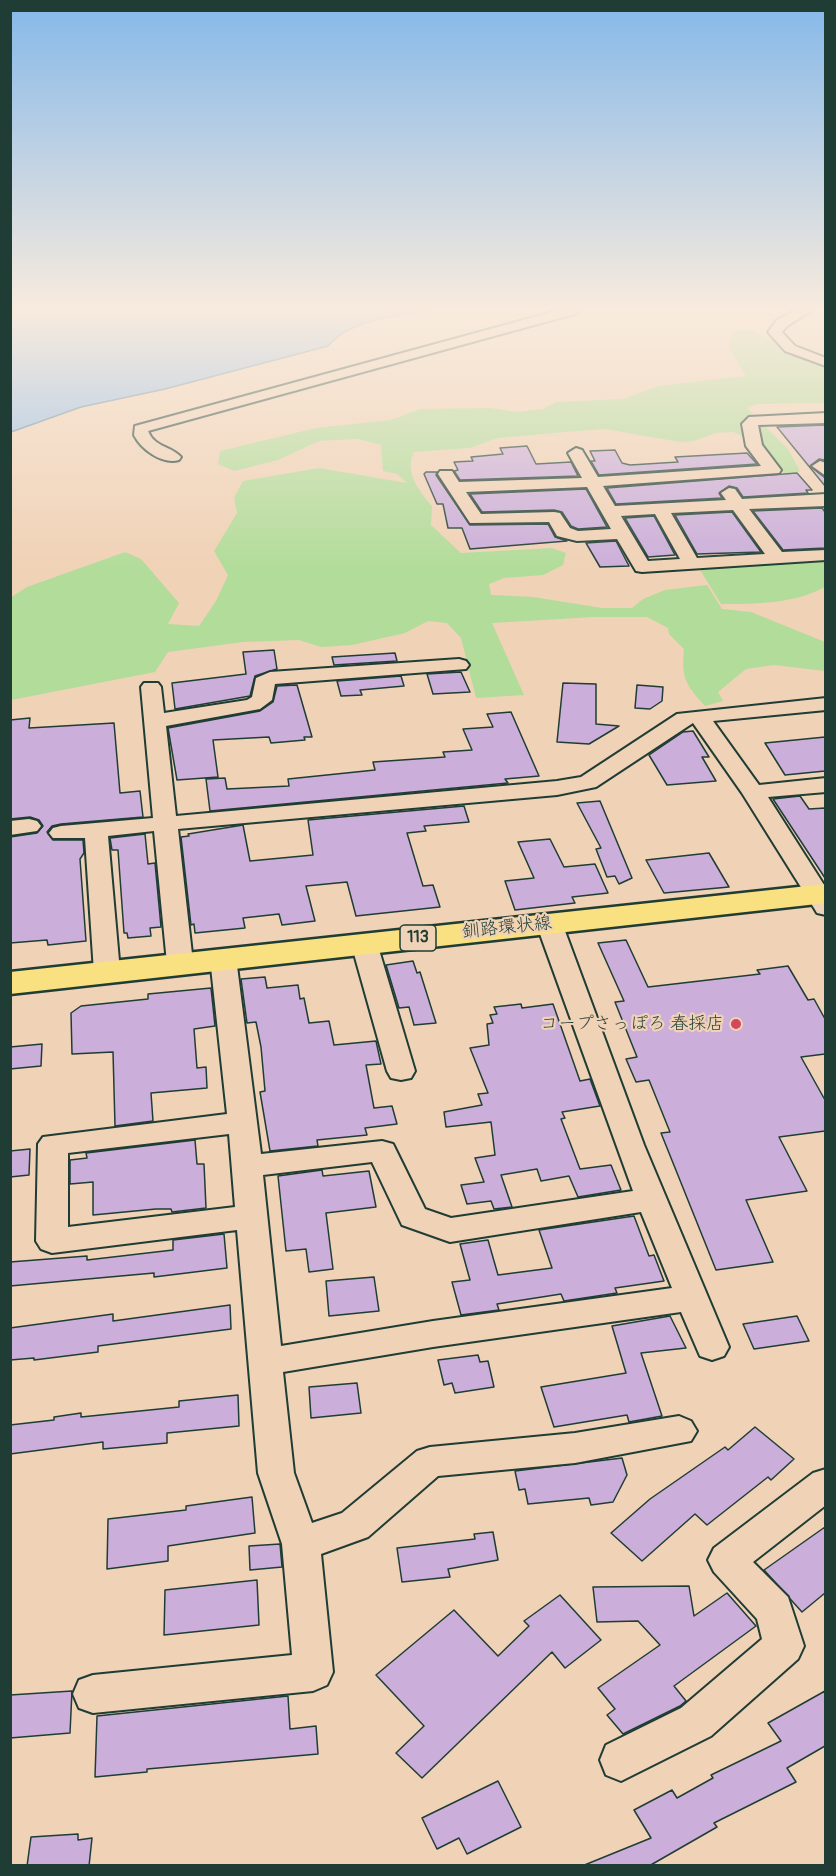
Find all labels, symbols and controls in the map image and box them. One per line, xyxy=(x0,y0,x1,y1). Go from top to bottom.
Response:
street label: 釧路環状線 xyxy=(461,913,553,943)
road number: 113 xyxy=(400,925,436,951)
place label: コープさっぽろ 春採店 xyxy=(540,1013,724,1035)
marker: コープさっぽろ 春採店 xyxy=(729,1017,743,1031)

